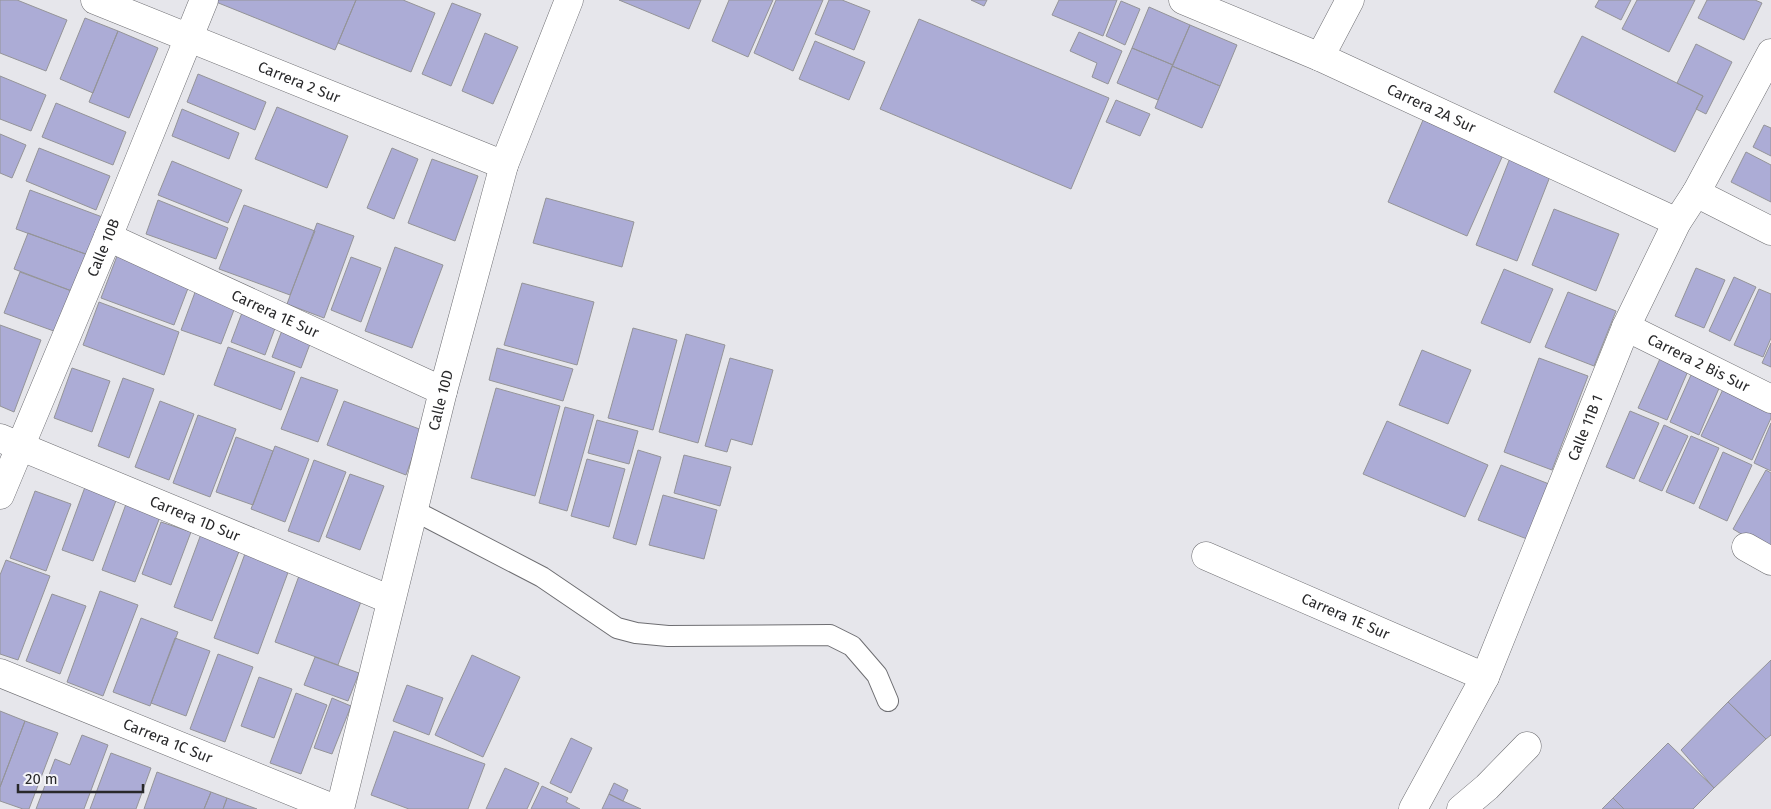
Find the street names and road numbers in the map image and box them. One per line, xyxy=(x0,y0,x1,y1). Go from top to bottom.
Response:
street label: Carrera 2 Sur xyxy=(255,58,343,107)
street label: Carrera 2A Sur xyxy=(1384,80,1479,137)
street label: Calle 10B xyxy=(83,216,123,279)
street label: Carrera 1E Sur xyxy=(229,286,322,342)
street label: Carrera 2 Bis Sur xyxy=(1645,330,1753,396)
street label: Calle 10D xyxy=(425,368,457,432)
street label: Calle 11B 1 xyxy=(1564,392,1607,463)
street label: Carrera 1D Sur xyxy=(147,492,243,546)
street label: Carrera 1E Sur xyxy=(1299,589,1393,644)
street label: Carrera 1C Sur xyxy=(120,715,215,767)

